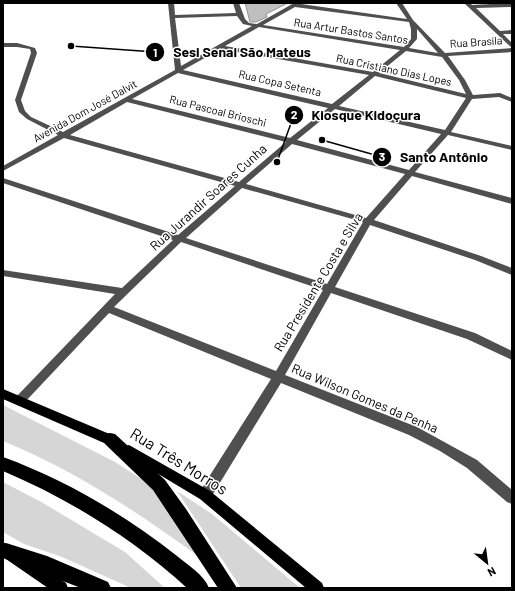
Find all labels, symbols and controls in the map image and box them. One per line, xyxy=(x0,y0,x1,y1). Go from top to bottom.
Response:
street label: Rua Artur Bastos Santos xyxy=(293,15,409,46)
street label: Rua Brasíla xyxy=(449,33,503,50)
callout: Sesi Senai São Mateus xyxy=(145,39,319,65)
text: Sesi Senai São Mateus xyxy=(173,43,311,60)
text: 1 xyxy=(153,45,157,59)
street label: Rua Cristiano Dias Lopes xyxy=(335,51,453,88)
street label: Rua Copa Setenta xyxy=(237,67,323,98)
street label: Avenida Dom José Dalvit xyxy=(31,77,139,144)
street label: Rua Pascoal Brioschi xyxy=(168,92,268,129)
callout: Kiosque Kidoçura xyxy=(284,102,429,128)
text: Kiosque Kidoçura xyxy=(311,106,421,123)
text: 2 xyxy=(291,107,298,121)
street label: Rua Jurandir Soares Cunha xyxy=(146,140,270,254)
callout: Santo Antônio xyxy=(372,144,496,170)
text: Santo Antônio xyxy=(400,148,488,165)
text: 3 xyxy=(379,149,385,163)
street label: Rua Presidente Costa e Silva xyxy=(270,210,366,354)
street label: Rua Wilson Gomes da Penha xyxy=(289,360,441,436)
street label: Rua Três Morros xyxy=(127,423,231,498)
north arrow xyxy=(467,543,507,583)
text: N xyxy=(486,565,498,580)

